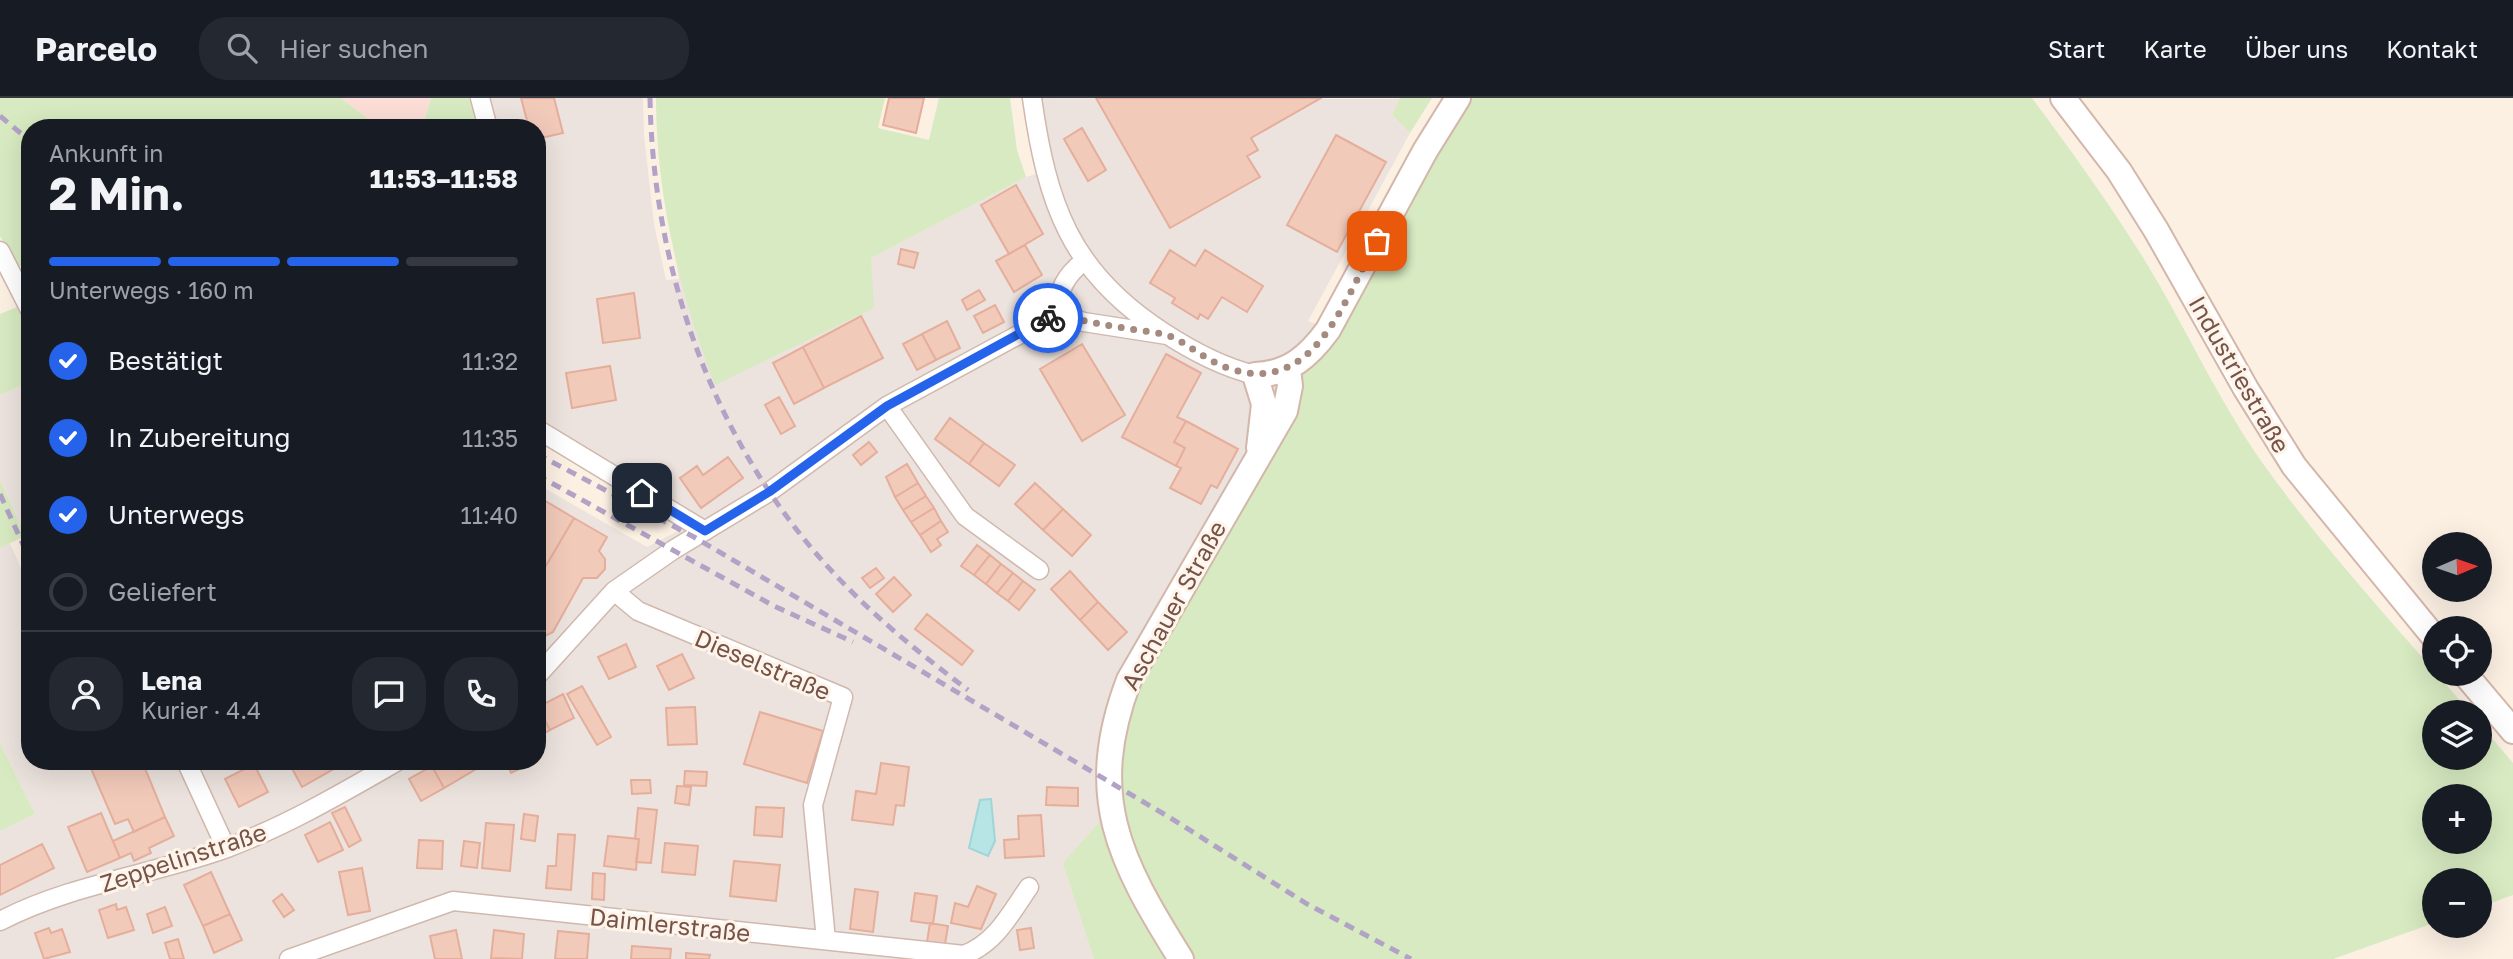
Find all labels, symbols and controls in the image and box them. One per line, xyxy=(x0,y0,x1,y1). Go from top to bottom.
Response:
search box xyxy=(199,17,689,80)
text: Parcelo xyxy=(35,29,157,68)
icon: search xyxy=(223,29,261,67)
text: Hier suchen xyxy=(279,33,428,64)
text: Start xyxy=(2048,34,2105,63)
text: Karte xyxy=(2143,34,2207,63)
text: Über uns xyxy=(2245,34,2348,63)
text: Kontakt xyxy=(2386,34,2478,63)
text: Ankunft in xyxy=(49,139,164,167)
text: 11:53–11:58 xyxy=(370,163,518,194)
text: 2 Min. xyxy=(49,165,185,220)
pin xyxy=(1347,211,1407,271)
icon: bag xyxy=(1358,222,1396,260)
text: Unterwegs · 160 m xyxy=(49,276,254,304)
courier xyxy=(1013,283,1083,353)
street label: Industriestraße xyxy=(2183,290,2297,458)
icon: bike xyxy=(1029,299,1067,337)
icon: check xyxy=(49,342,87,380)
text: Bestätigt xyxy=(108,345,223,376)
text: 11:32 xyxy=(462,347,518,375)
icon: check xyxy=(49,419,87,457)
text: In Zubereitung xyxy=(108,422,291,453)
text: 11:35 xyxy=(462,424,518,452)
pin xyxy=(612,463,672,523)
icon: home xyxy=(623,474,661,512)
icon: check xyxy=(49,496,87,534)
text: Unterwegs xyxy=(108,499,245,530)
text: 11:40 xyxy=(461,501,518,529)
street label: Aschauer Straße xyxy=(1115,515,1231,695)
north arrow xyxy=(2422,532,2492,602)
map controls xyxy=(2422,532,2492,938)
text: Geliefert xyxy=(108,576,217,607)
button: locate xyxy=(2422,616,2492,686)
street label: Dieselstraße xyxy=(691,622,835,706)
button: person xyxy=(49,657,123,731)
button: chat xyxy=(352,657,426,731)
button: phone xyxy=(444,657,518,731)
text: Lena xyxy=(141,665,202,696)
text: Kurier · 4.4 xyxy=(141,696,261,724)
button: layers xyxy=(2422,700,2492,770)
button: + xyxy=(2422,784,2492,854)
street label: Zeppelinstraße xyxy=(96,816,270,898)
button: − xyxy=(2422,868,2492,938)
street label: Daimlerstraße xyxy=(588,901,752,947)

